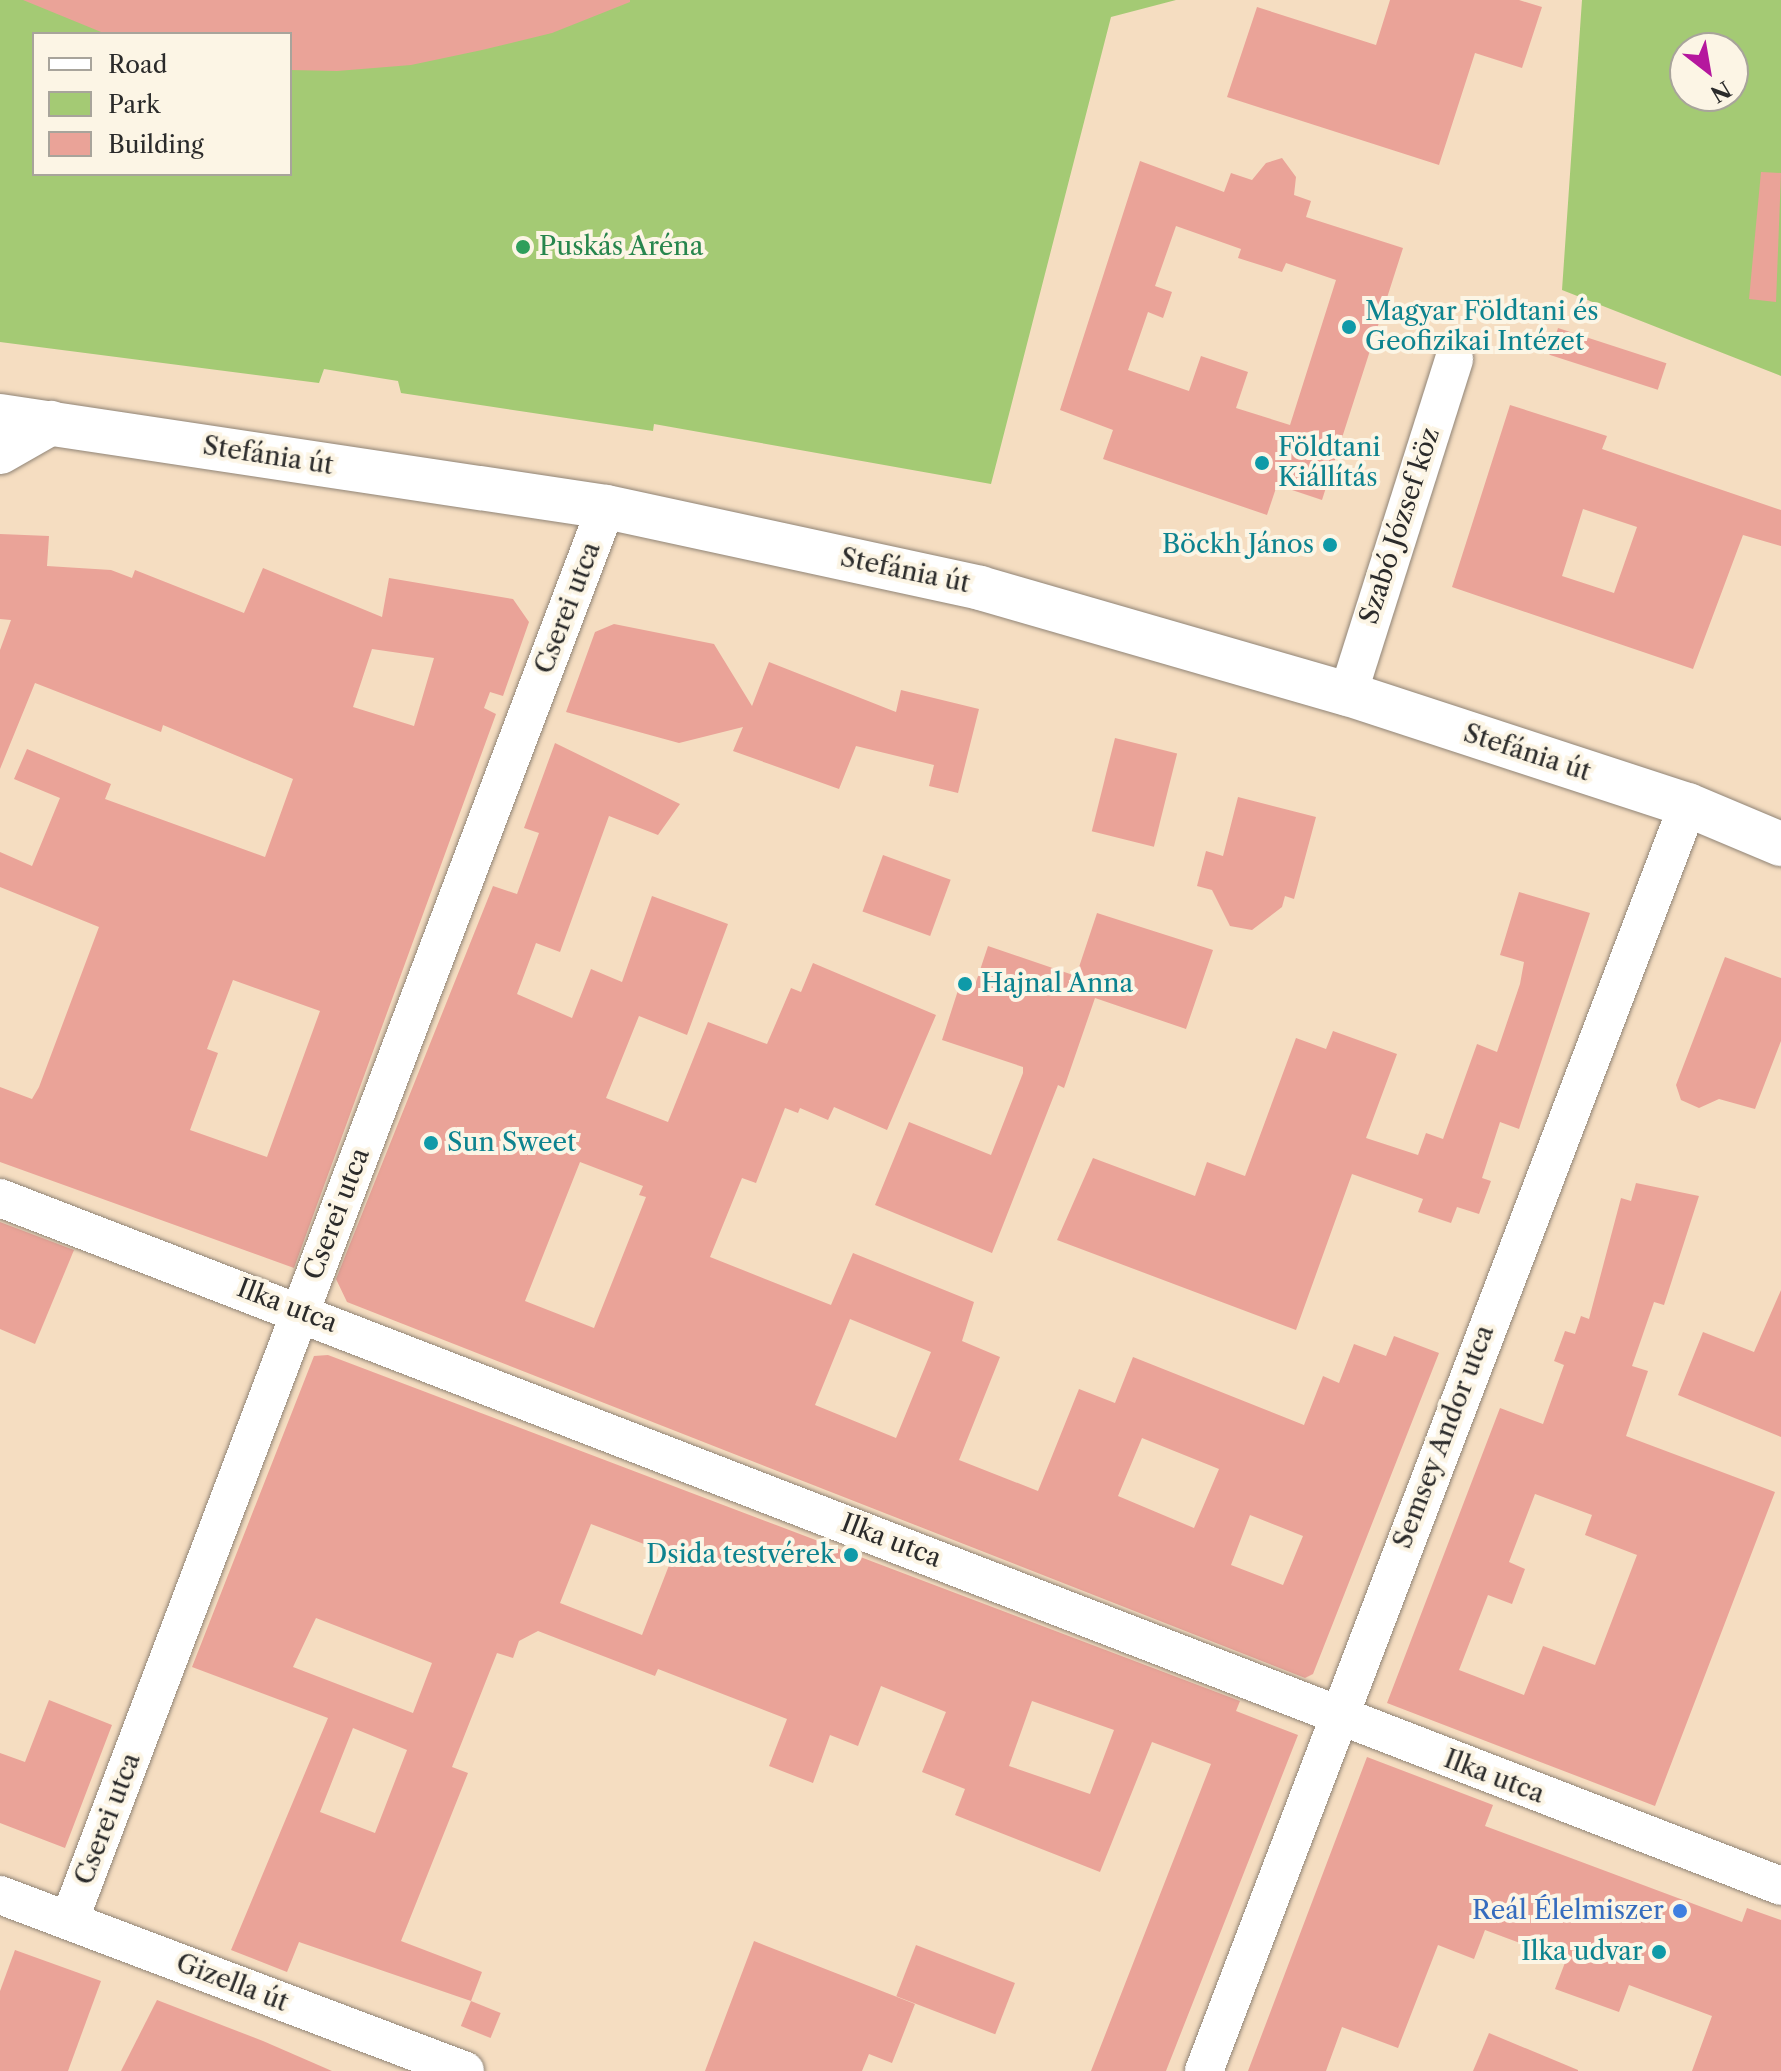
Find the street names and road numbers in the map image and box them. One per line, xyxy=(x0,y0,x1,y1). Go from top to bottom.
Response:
street label: Szabó József köz xyxy=(1354,424,1446,628)
street label: Stefánia út xyxy=(200,430,336,482)
street label: Cserei utca xyxy=(529,538,607,678)
street label: Stefánia út xyxy=(837,542,973,600)
street label: Stefánia út xyxy=(1459,718,1595,788)
street label: Cserei utca xyxy=(298,1144,376,1284)
street label: Ilka utca xyxy=(232,1273,342,1339)
street label: Semsey Andor utca xyxy=(1387,1320,1501,1554)
street label: Ilka utca xyxy=(836,1508,946,1574)
street label: Ilka utca xyxy=(1439,1744,1549,1810)
street label: Cserei utca xyxy=(69,1749,147,1889)
street label: Gizella út xyxy=(171,1947,293,2019)

